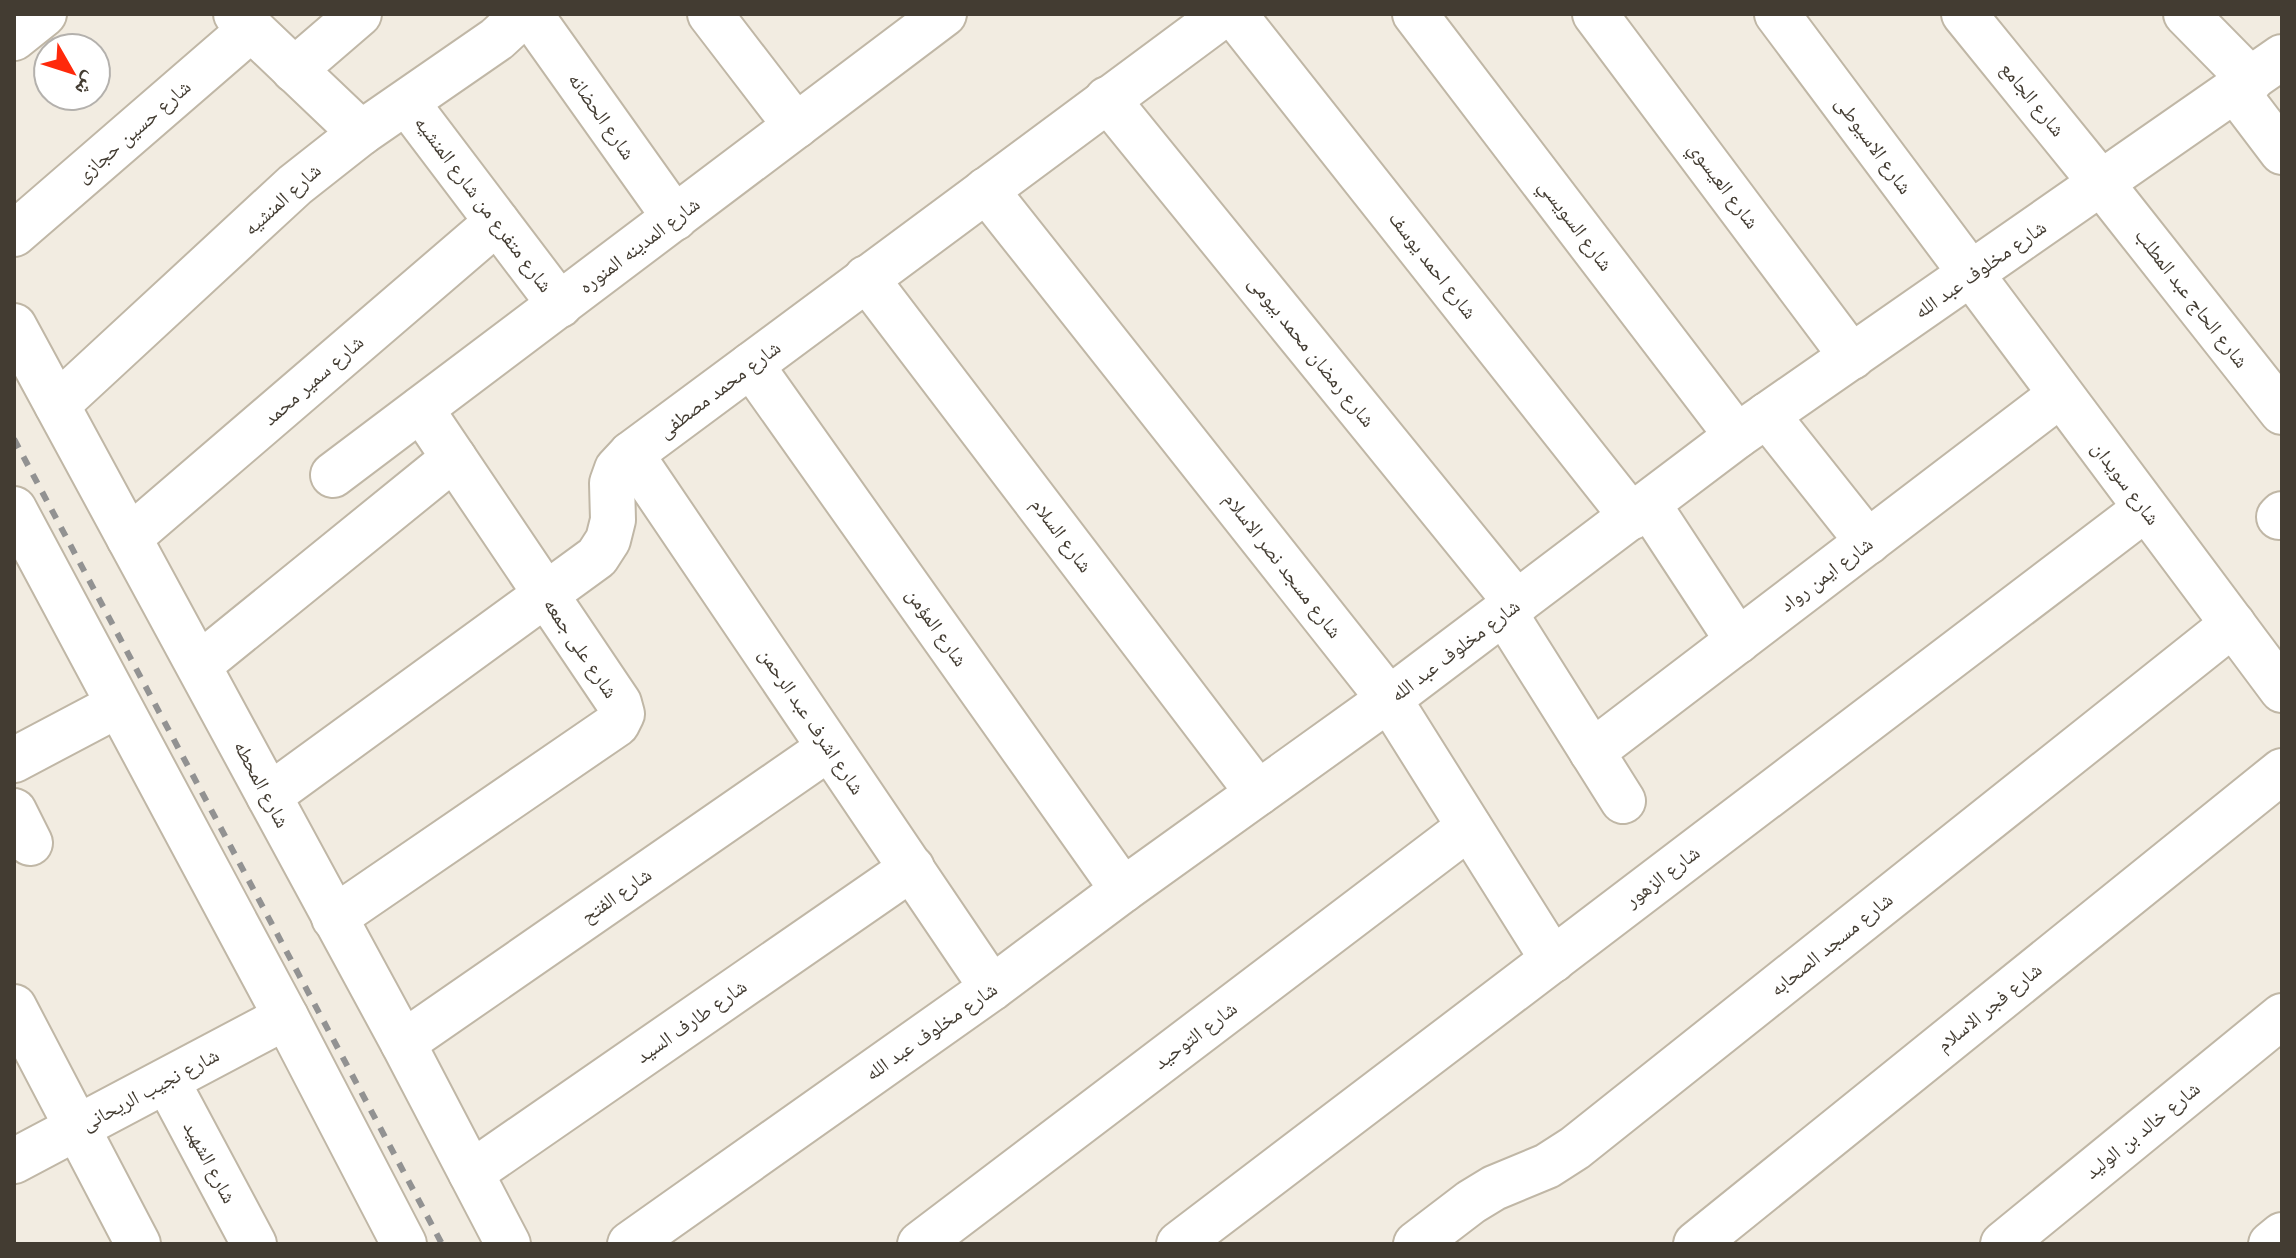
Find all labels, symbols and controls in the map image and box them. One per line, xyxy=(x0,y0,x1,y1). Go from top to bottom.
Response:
north arrow xyxy=(32,32,112,112)
street label: شارع الجامع xyxy=(1995,57,2070,142)
street label: شارع الحضانه xyxy=(562,68,640,165)
street label: شارع حسين حجازى xyxy=(71,75,195,187)
street label: شارع الاسيوطى xyxy=(1830,92,1917,199)
street label: شارع متفرع من شارع المنشيه xyxy=(409,112,557,297)
street label: شارع العيسوي xyxy=(1680,137,1764,236)
street label: شارع المنشيه xyxy=(239,159,326,241)
street label: شارع السويسي xyxy=(1530,175,1617,278)
street label: شارع المدينه المنوره xyxy=(574,193,705,299)
street label: شارع احمد يوسف xyxy=(1383,207,1481,324)
street label: شارع مخلوف عبد الله xyxy=(1910,215,2051,324)
street label: شارع الحاج عبد المطلب xyxy=(2129,224,2253,373)
street label: شارع رمضان محمد بيومى xyxy=(1243,271,1380,432)
street label: شارع سمير محمد xyxy=(258,331,369,431)
street label: شارع محمد مصطفى xyxy=(654,336,786,444)
street label: شارع سويدان xyxy=(2086,437,2164,530)
street label: شارع مسجد نصر الاسلام xyxy=(1217,488,1347,644)
street label: شارع السلام xyxy=(1024,493,1097,578)
street label: شارع ايمن رواد xyxy=(1775,532,1878,618)
street label: شارع المؤمن xyxy=(900,584,972,672)
street label: شارع على جمعه xyxy=(538,594,622,703)
street label: شارع مخلوف عبد الله xyxy=(1386,594,1525,707)
street label: شارع اشرف عبد الرحمن xyxy=(753,644,869,799)
street label: شارع المحطه xyxy=(228,737,294,832)
street label: شارع الزهور xyxy=(1620,841,1705,913)
street label: شارع الفتح xyxy=(577,863,656,929)
street label: شارع مسجد الصحابه xyxy=(1765,888,1898,1002)
street label: شارع فجر الاسلام xyxy=(1932,958,2048,1058)
street label: شارع طارف السيد xyxy=(631,975,752,1069)
street label: شارع مخلوف عبد الله xyxy=(861,977,1002,1086)
street label: شارع التوحيد xyxy=(1149,997,1242,1075)
street label: شارع نجيب الريحانى xyxy=(78,1044,223,1136)
street label: شارع خالد بن الوليد xyxy=(2080,1077,2205,1185)
street label: شارع الشهيد xyxy=(177,1117,241,1208)

